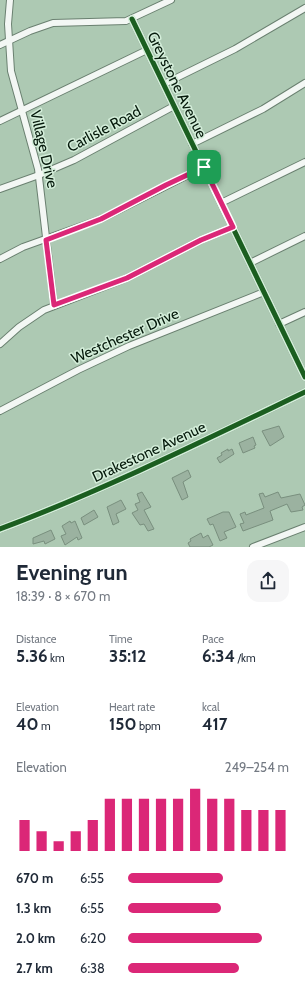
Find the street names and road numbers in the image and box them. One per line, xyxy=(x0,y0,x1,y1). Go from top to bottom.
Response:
street label: Greystone Avenue xyxy=(143,29,211,141)
street label: Carlisle Road xyxy=(64,102,144,156)
street label: Village Drive xyxy=(26,108,62,190)
street label: Westchester Drive xyxy=(68,304,182,368)
street label: Drakestone Avenue xyxy=(89,418,209,486)

